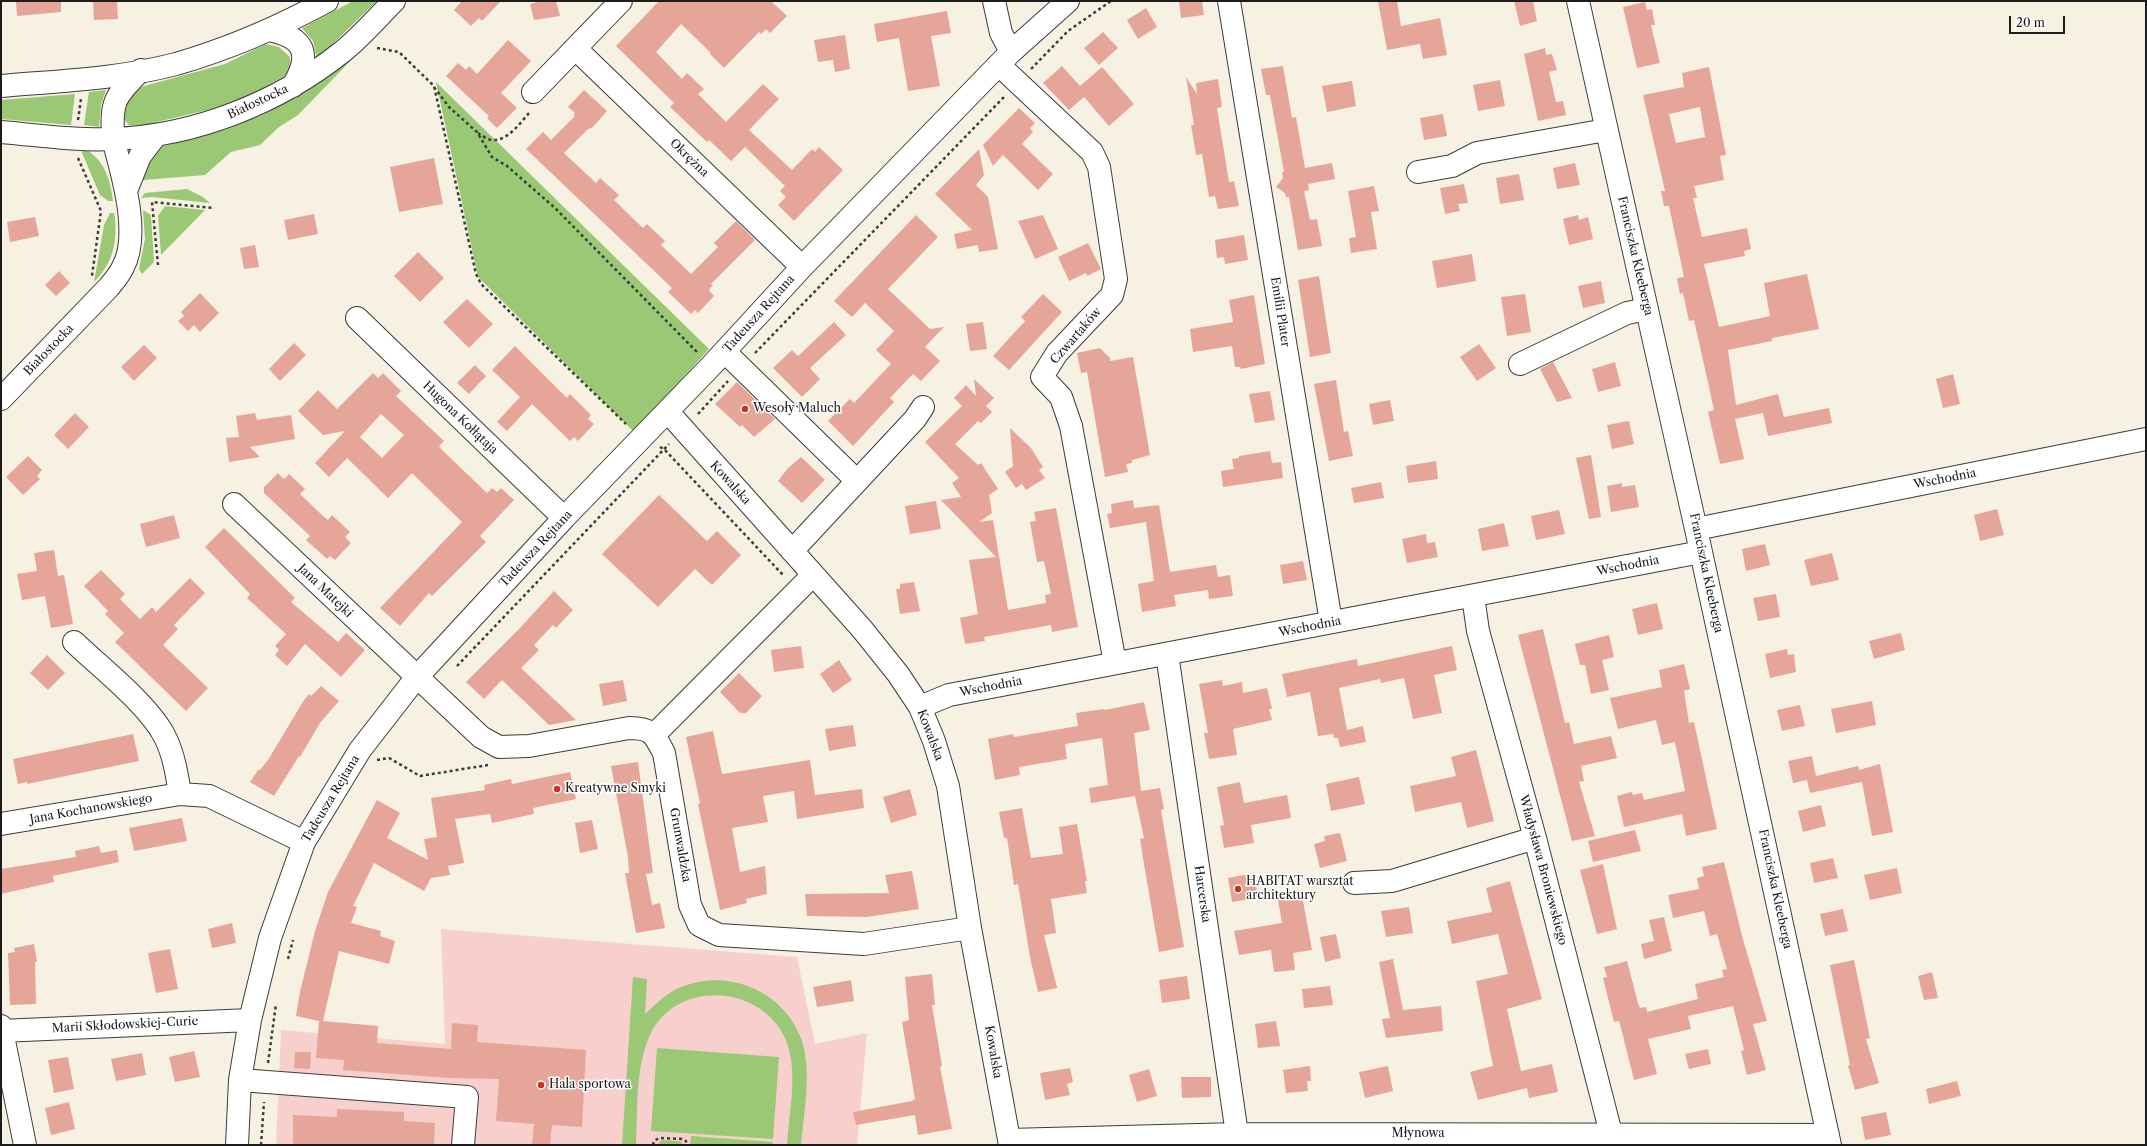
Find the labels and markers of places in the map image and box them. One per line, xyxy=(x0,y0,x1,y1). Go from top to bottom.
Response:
place label: Wesoły Maluch xyxy=(753,402,841,416)
marker: Wesoły Maluch xyxy=(740,404,750,414)
place label: Kreatywne Smyki xyxy=(565,782,666,796)
marker: Kreatywne Smyki xyxy=(552,784,562,794)
place label: HABITAT warsztat architektury xyxy=(1246,875,1354,903)
marker: HABITAT warsztat architektury xyxy=(1233,884,1243,894)
place label: Hala sportowa xyxy=(549,1078,631,1092)
marker: Hala sportowa xyxy=(536,1080,546,1090)

